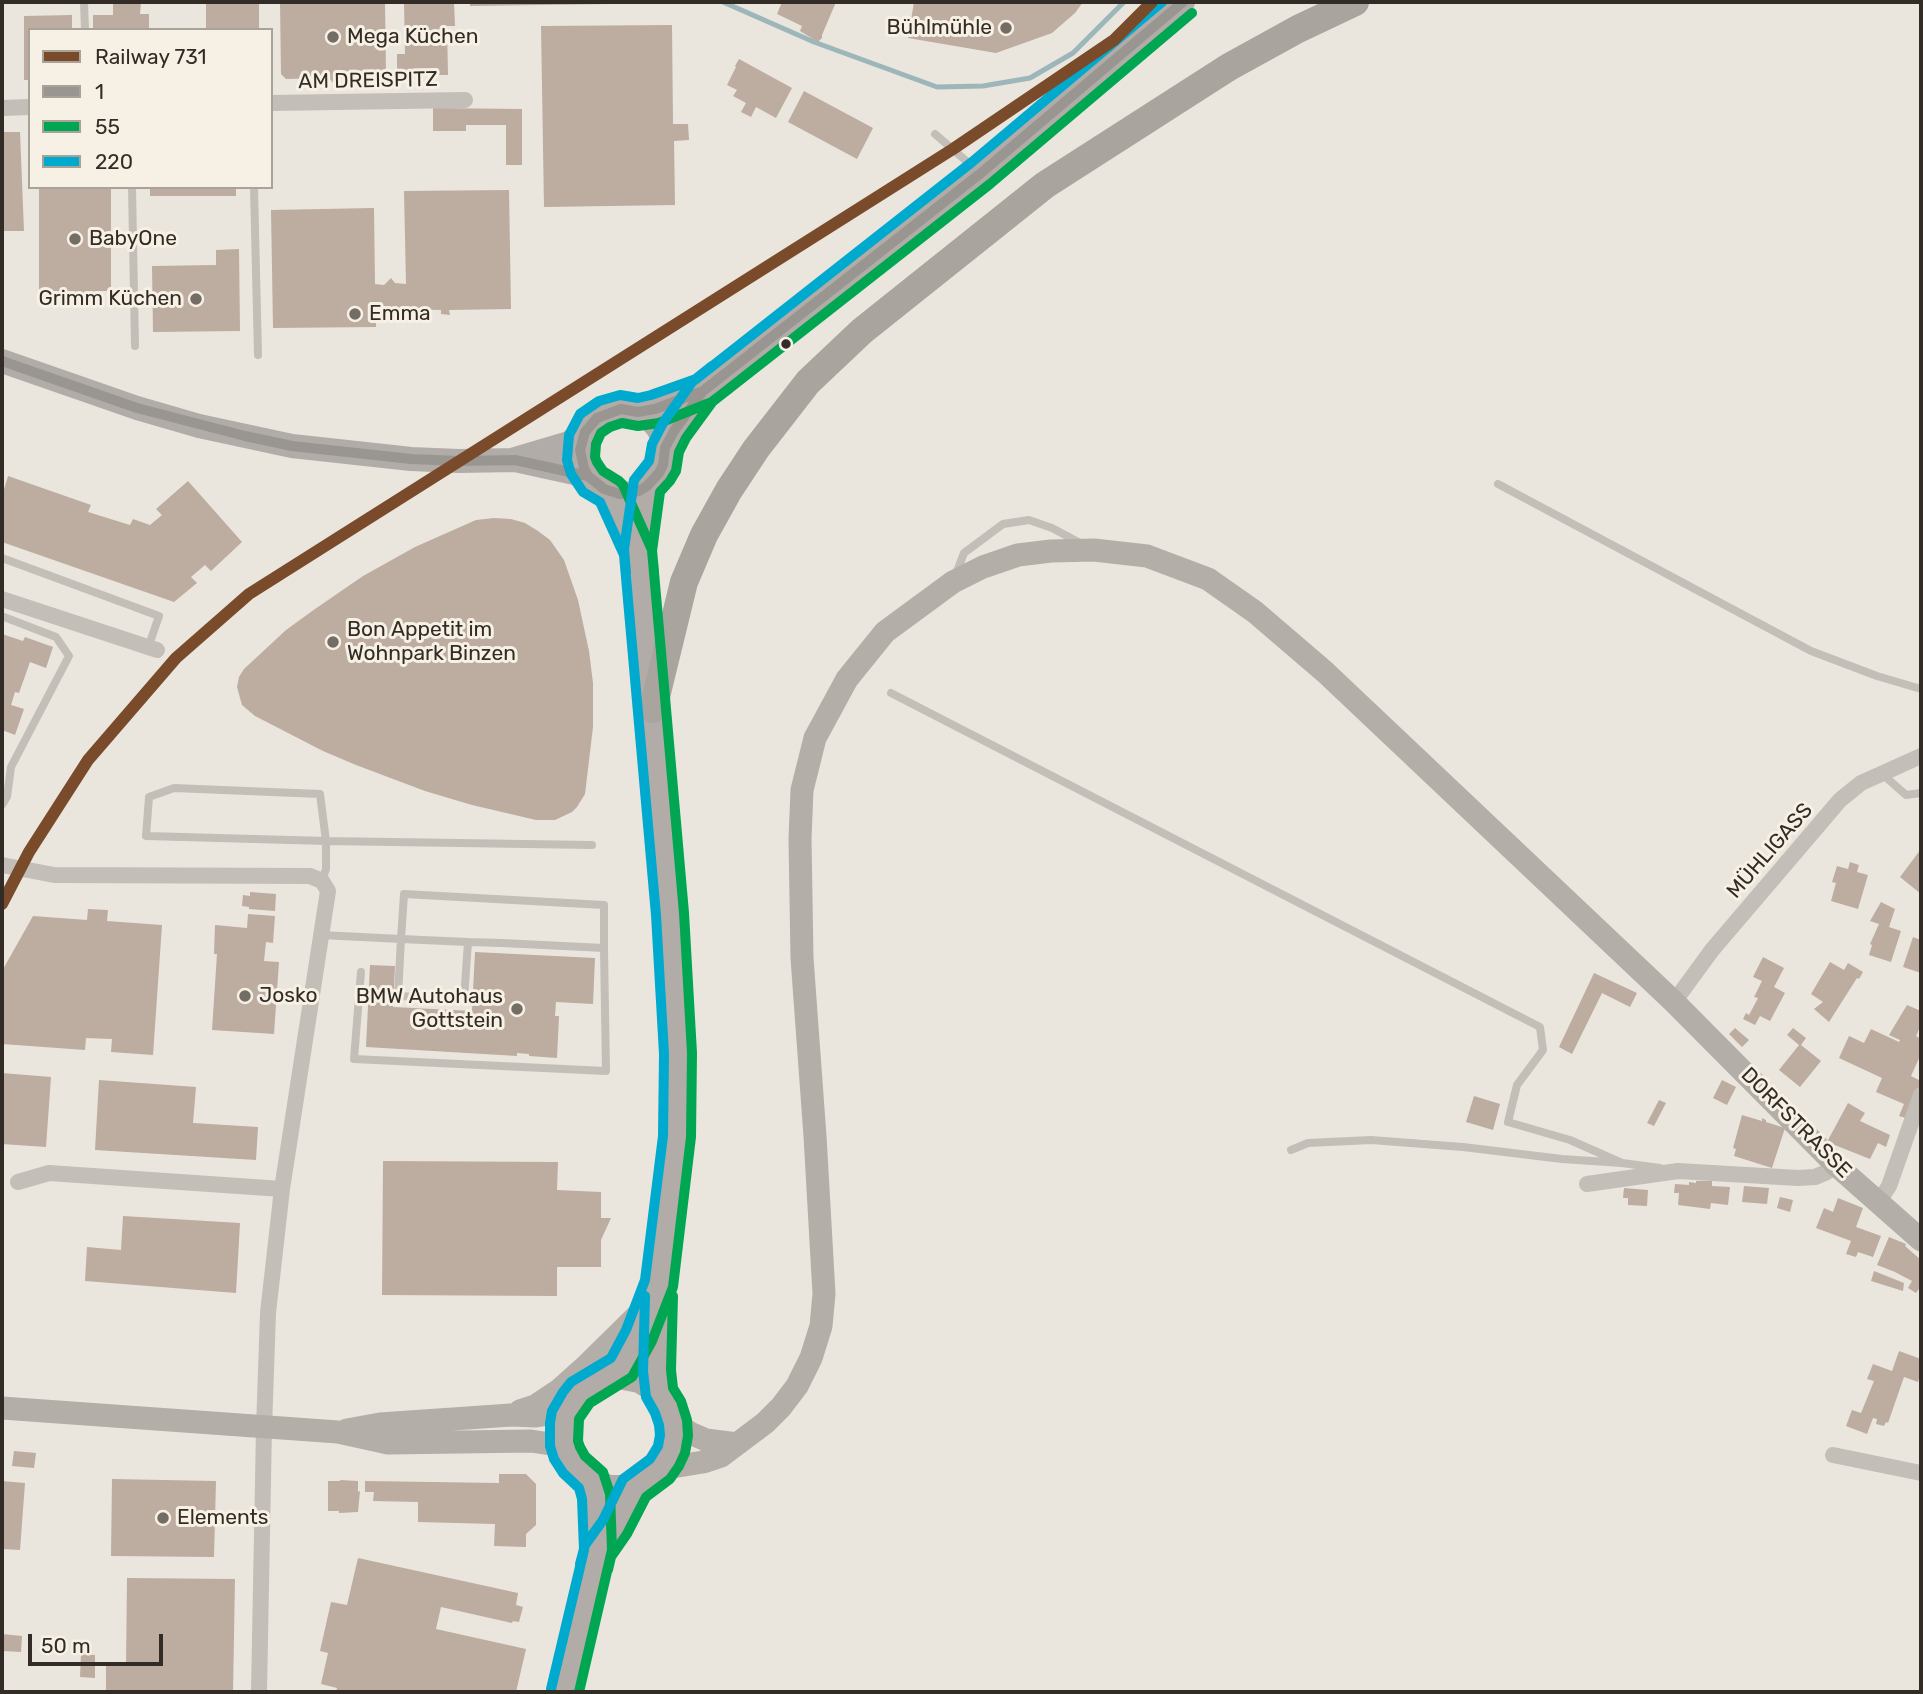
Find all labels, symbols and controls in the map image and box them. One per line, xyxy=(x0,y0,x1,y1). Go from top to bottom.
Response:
place label: Bühlmühle xyxy=(886,15,992,41)
marker: Bühlmühle xyxy=(998,20,1014,36)
place label: Mega Küchen xyxy=(347,24,478,50)
legend xyxy=(28,28,273,189)
marker: Mega Küchen xyxy=(325,29,341,45)
text: Railway 731 xyxy=(95,44,207,69)
street label: AM DREISPITZ xyxy=(298,67,438,95)
text: 1 xyxy=(95,79,104,104)
text: 55 xyxy=(95,114,120,139)
text: 220 xyxy=(95,149,133,174)
place label: BabyOne xyxy=(89,226,177,252)
marker: BabyOne xyxy=(67,231,83,247)
place label: Grimm Küchen xyxy=(38,286,182,312)
marker: Grimm Küchen xyxy=(188,291,204,307)
place label: Emma xyxy=(369,301,431,327)
marker: Emma xyxy=(347,306,363,322)
unlabelled marker xyxy=(779,337,793,351)
place label: Bon Appetit im Wohnpark Binzen xyxy=(347,617,516,667)
marker: Bon Appetit im Wohnpark Binzen xyxy=(325,634,341,650)
street label: MÜHLIGASS xyxy=(1722,798,1818,904)
place label: Josko xyxy=(259,983,317,1009)
place label: BMW Autohaus Gottstein xyxy=(356,984,503,1034)
marker: Josko xyxy=(237,988,253,1004)
marker: BMW Autohaus Gottstein xyxy=(509,1001,525,1017)
street label: DORFSTRASSE xyxy=(1735,1062,1857,1184)
place label: Elements xyxy=(177,1505,269,1531)
marker: Elements xyxy=(155,1510,171,1526)
scale bar xyxy=(32,1620,166,1664)
text: 50 m xyxy=(41,1633,91,1658)

